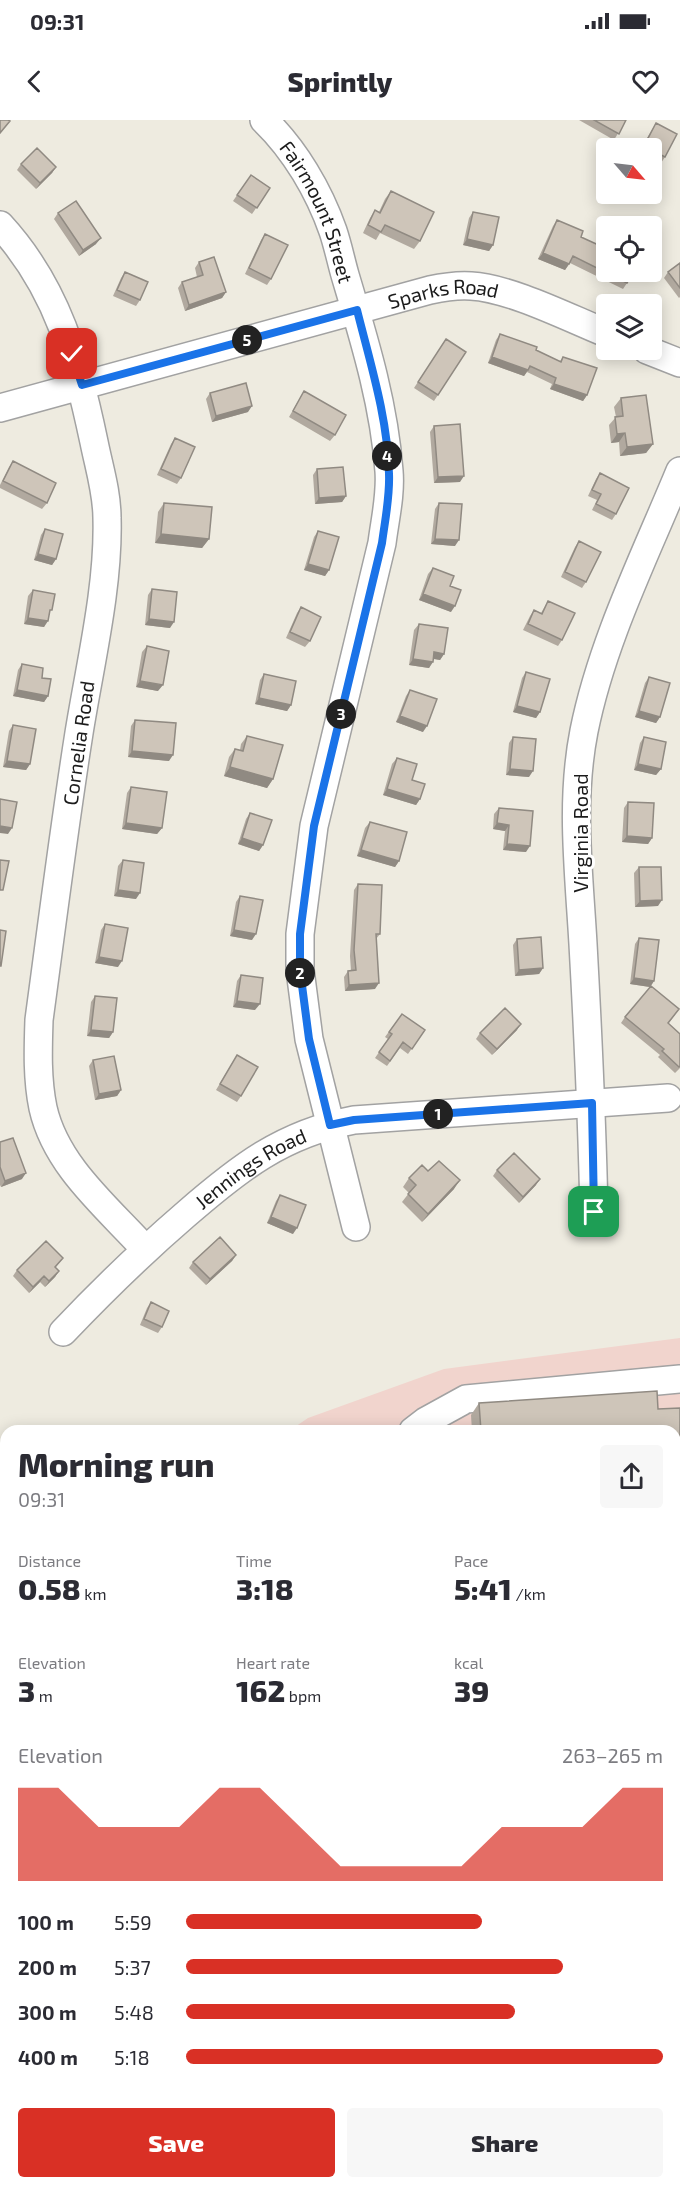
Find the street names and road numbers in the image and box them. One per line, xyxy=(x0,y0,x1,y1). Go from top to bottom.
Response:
street label: Fairmount Street xyxy=(275,136,359,286)
street label: Sparks Road xyxy=(385,274,501,313)
street label: Cornelia Road xyxy=(57,679,99,807)
street label: Virginia Road xyxy=(568,773,592,893)
street label: Jennings Road xyxy=(190,1123,310,1213)

